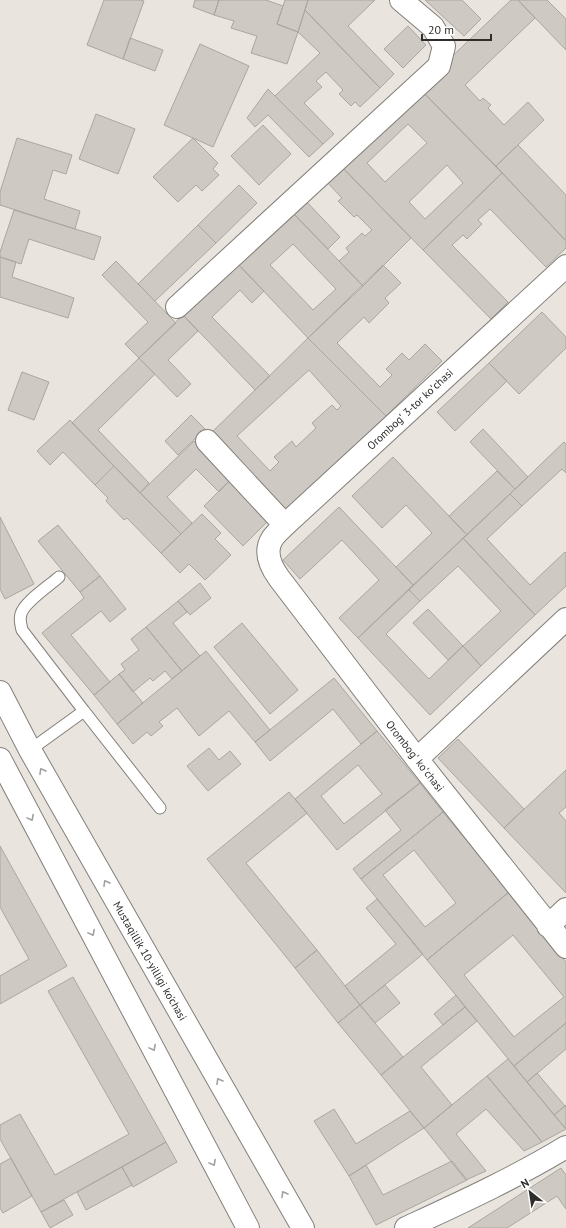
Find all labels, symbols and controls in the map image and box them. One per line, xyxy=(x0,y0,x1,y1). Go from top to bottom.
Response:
scale bar xyxy=(422,16,491,42)
text: 20 m xyxy=(428,22,454,37)
street label: Orombogʻ 3-tor koʻchasi xyxy=(364,365,456,453)
street label: Orombogʻ koʻchasi xyxy=(383,718,447,795)
one-way arrow xyxy=(39,767,46,775)
one-way arrow xyxy=(27,814,34,821)
one-way arrow xyxy=(104,880,111,887)
street label: Mustaqillik 10-yilligi ko'chasi xyxy=(110,899,190,1023)
one-way arrow xyxy=(87,929,95,936)
one-way arrow xyxy=(148,1044,155,1051)
one-way arrow xyxy=(217,1078,224,1085)
one-way arrow xyxy=(209,1159,216,1166)
north arrow xyxy=(510,1172,550,1212)
text: N xyxy=(518,1175,532,1191)
one-way arrow xyxy=(281,1191,288,1198)

